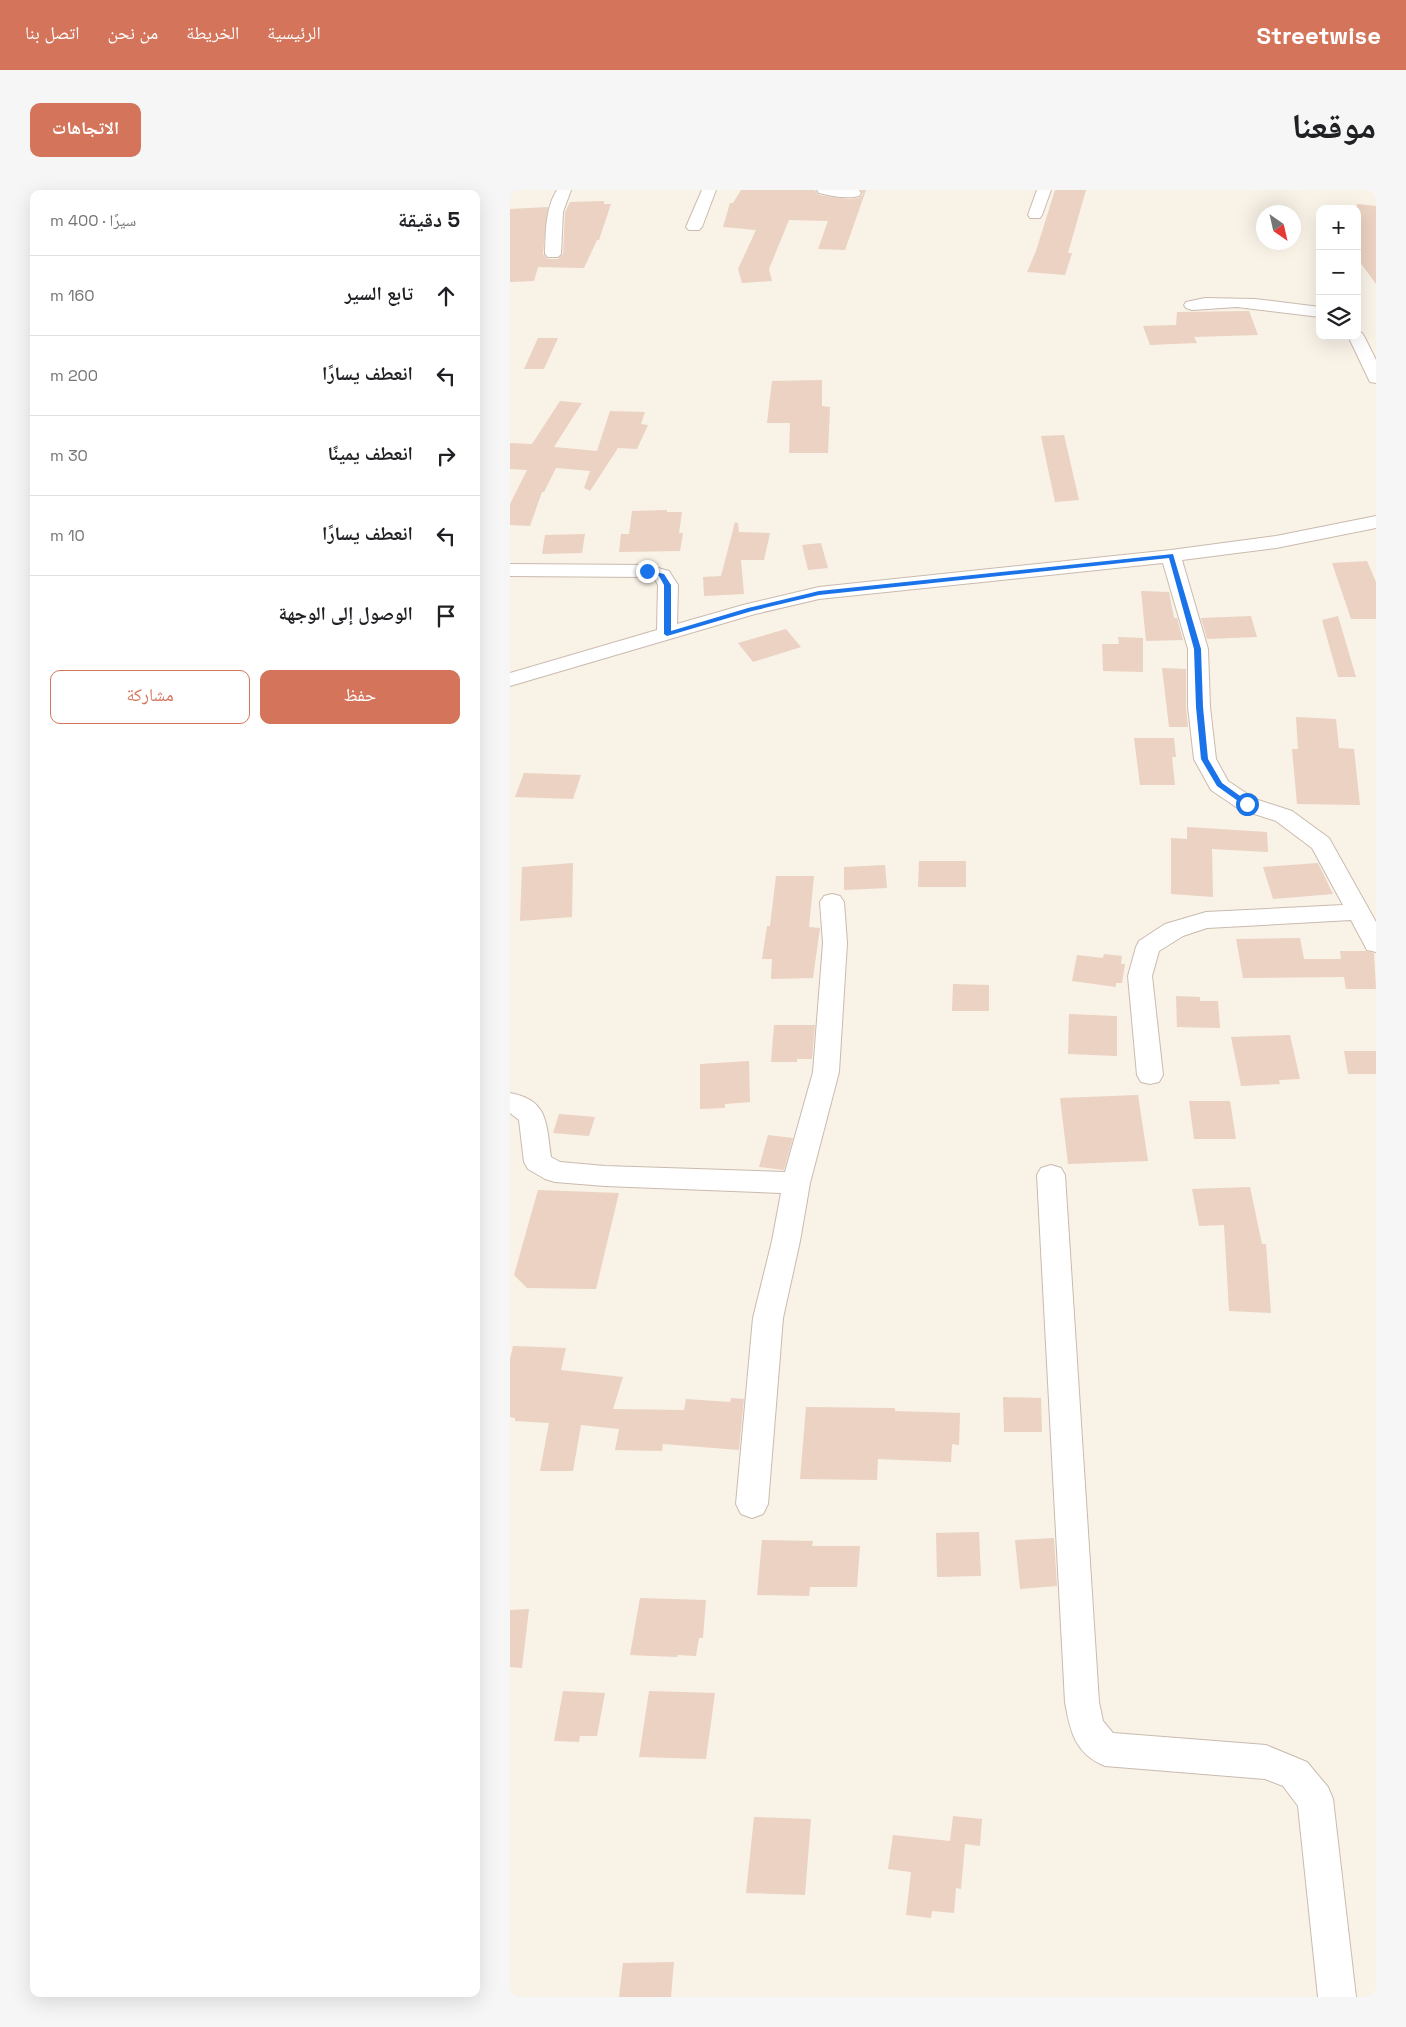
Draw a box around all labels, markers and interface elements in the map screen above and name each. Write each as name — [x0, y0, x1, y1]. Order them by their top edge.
text: Streetwise — [1257, 20, 1381, 51]
text: اتصل بنا — [25, 21, 80, 44]
text: من نحن — [108, 21, 158, 44]
text: الخريطة — [186, 21, 239, 44]
text: الرئيسية — [267, 21, 321, 44]
button: الاتجاهات — [30, 103, 141, 157]
text: موقعنا — [1291, 104, 1376, 148]
north arrow — [1256, 205, 1301, 250]
map controls — [1316, 205, 1361, 340]
button: + — [1316, 205, 1361, 250]
text: 5 دقيقة — [398, 206, 460, 233]
text: سيرًا · 400 m — [50, 210, 136, 231]
button: − — [1316, 250, 1361, 295]
text: تابع السير — [345, 281, 413, 306]
icon: ahead — [432, 282, 460, 310]
text: 160 m — [50, 285, 95, 306]
button: layers — [1316, 295, 1361, 340]
text: انعطف يسارًا — [322, 361, 413, 386]
icon: left — [432, 362, 460, 390]
text: 200 m — [50, 365, 98, 386]
text: انعطف يمينًا — [328, 441, 413, 466]
icon: right — [432, 442, 460, 470]
text: 30 m — [50, 445, 88, 466]
text: انعطف يسارًا — [322, 521, 413, 546]
icon: left — [432, 522, 460, 550]
text: 10 m — [50, 525, 85, 546]
route end — [636, 560, 659, 583]
text: الوصول إلى الوجهة — [278, 601, 413, 626]
icon: arrive — [432, 602, 460, 630]
button: مشاركة — [50, 670, 250, 724]
button: حفظ — [260, 670, 460, 724]
route start — [1236, 793, 1259, 816]

